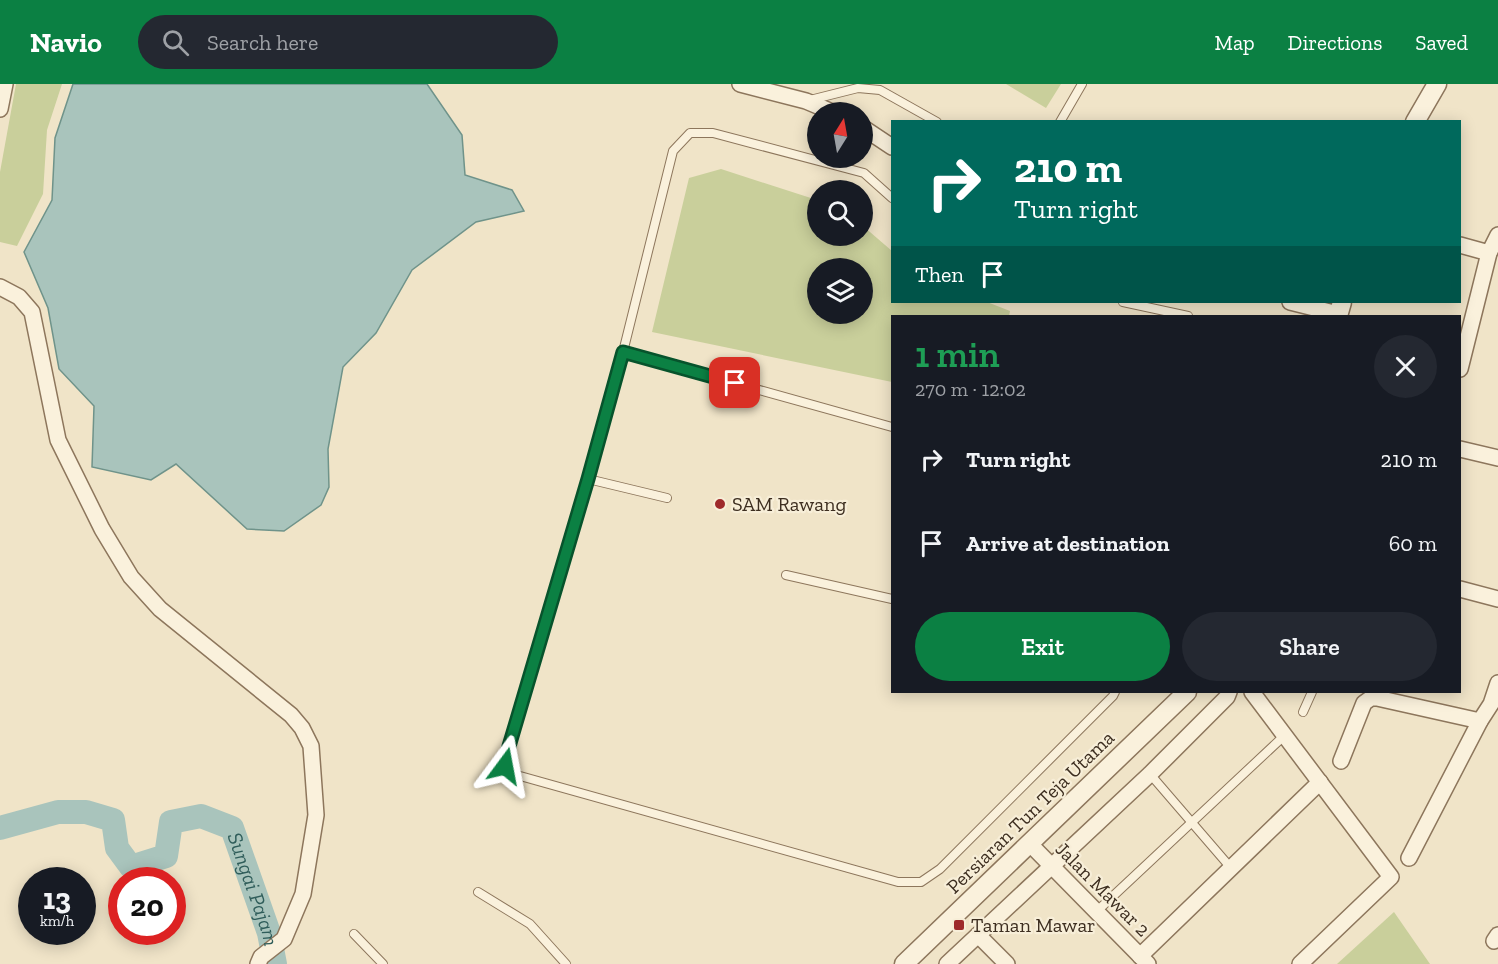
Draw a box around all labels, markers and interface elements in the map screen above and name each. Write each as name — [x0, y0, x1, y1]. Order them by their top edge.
search box — [138, 15, 558, 69]
text: Navio — [30, 26, 102, 59]
icon: search — [159, 26, 192, 59]
text: Search here — [207, 29, 318, 56]
text: Map — [1215, 30, 1255, 55]
text: Directions — [1288, 30, 1382, 55]
text: Saved — [1415, 30, 1468, 55]
north arrow — [807, 102, 873, 168]
map controls — [807, 102, 873, 324]
text: 210 m — [1014, 142, 1122, 193]
icon: right — [915, 144, 993, 222]
button: search — [807, 180, 873, 246]
text: Turn right — [1014, 193, 1138, 225]
button: layers — [807, 258, 873, 324]
icon: arrive — [976, 258, 1009, 291]
text: Then — [915, 261, 964, 288]
text: 1 min — [915, 333, 1000, 376]
button: close — [1374, 335, 1437, 398]
pin — [709, 357, 760, 408]
icon: arrive — [718, 366, 751, 399]
text: 270 m · 12:02 — [915, 377, 1026, 401]
icon: right — [915, 443, 948, 476]
text: Turn right — [966, 446, 1070, 473]
text: 210 m — [1381, 446, 1437, 473]
place label: SAM Rawang — [732, 492, 846, 516]
marker: SAM Rawang — [713, 497, 727, 511]
icon: arrive — [915, 527, 948, 560]
text: Arrive at destination — [966, 530, 1169, 557]
text: 60 m — [1389, 530, 1437, 557]
button: Exit — [915, 612, 1170, 681]
button: Share — [1182, 612, 1437, 681]
street label: Persiaran Tun Teja Utama — [941, 725, 1119, 898]
position arrow — [473, 734, 537, 798]
water label: Sungai Pajam — [223, 829, 284, 948]
street label: Jalan Mawar 2 — [1051, 837, 1155, 941]
speed limit sign: 20 — [108, 867, 186, 945]
text: 13 — [43, 881, 71, 917]
text: km/h — [40, 912, 74, 930]
place label: Taman Mawar — [971, 913, 1096, 937]
marker: Taman Mawar — [952, 918, 966, 932]

